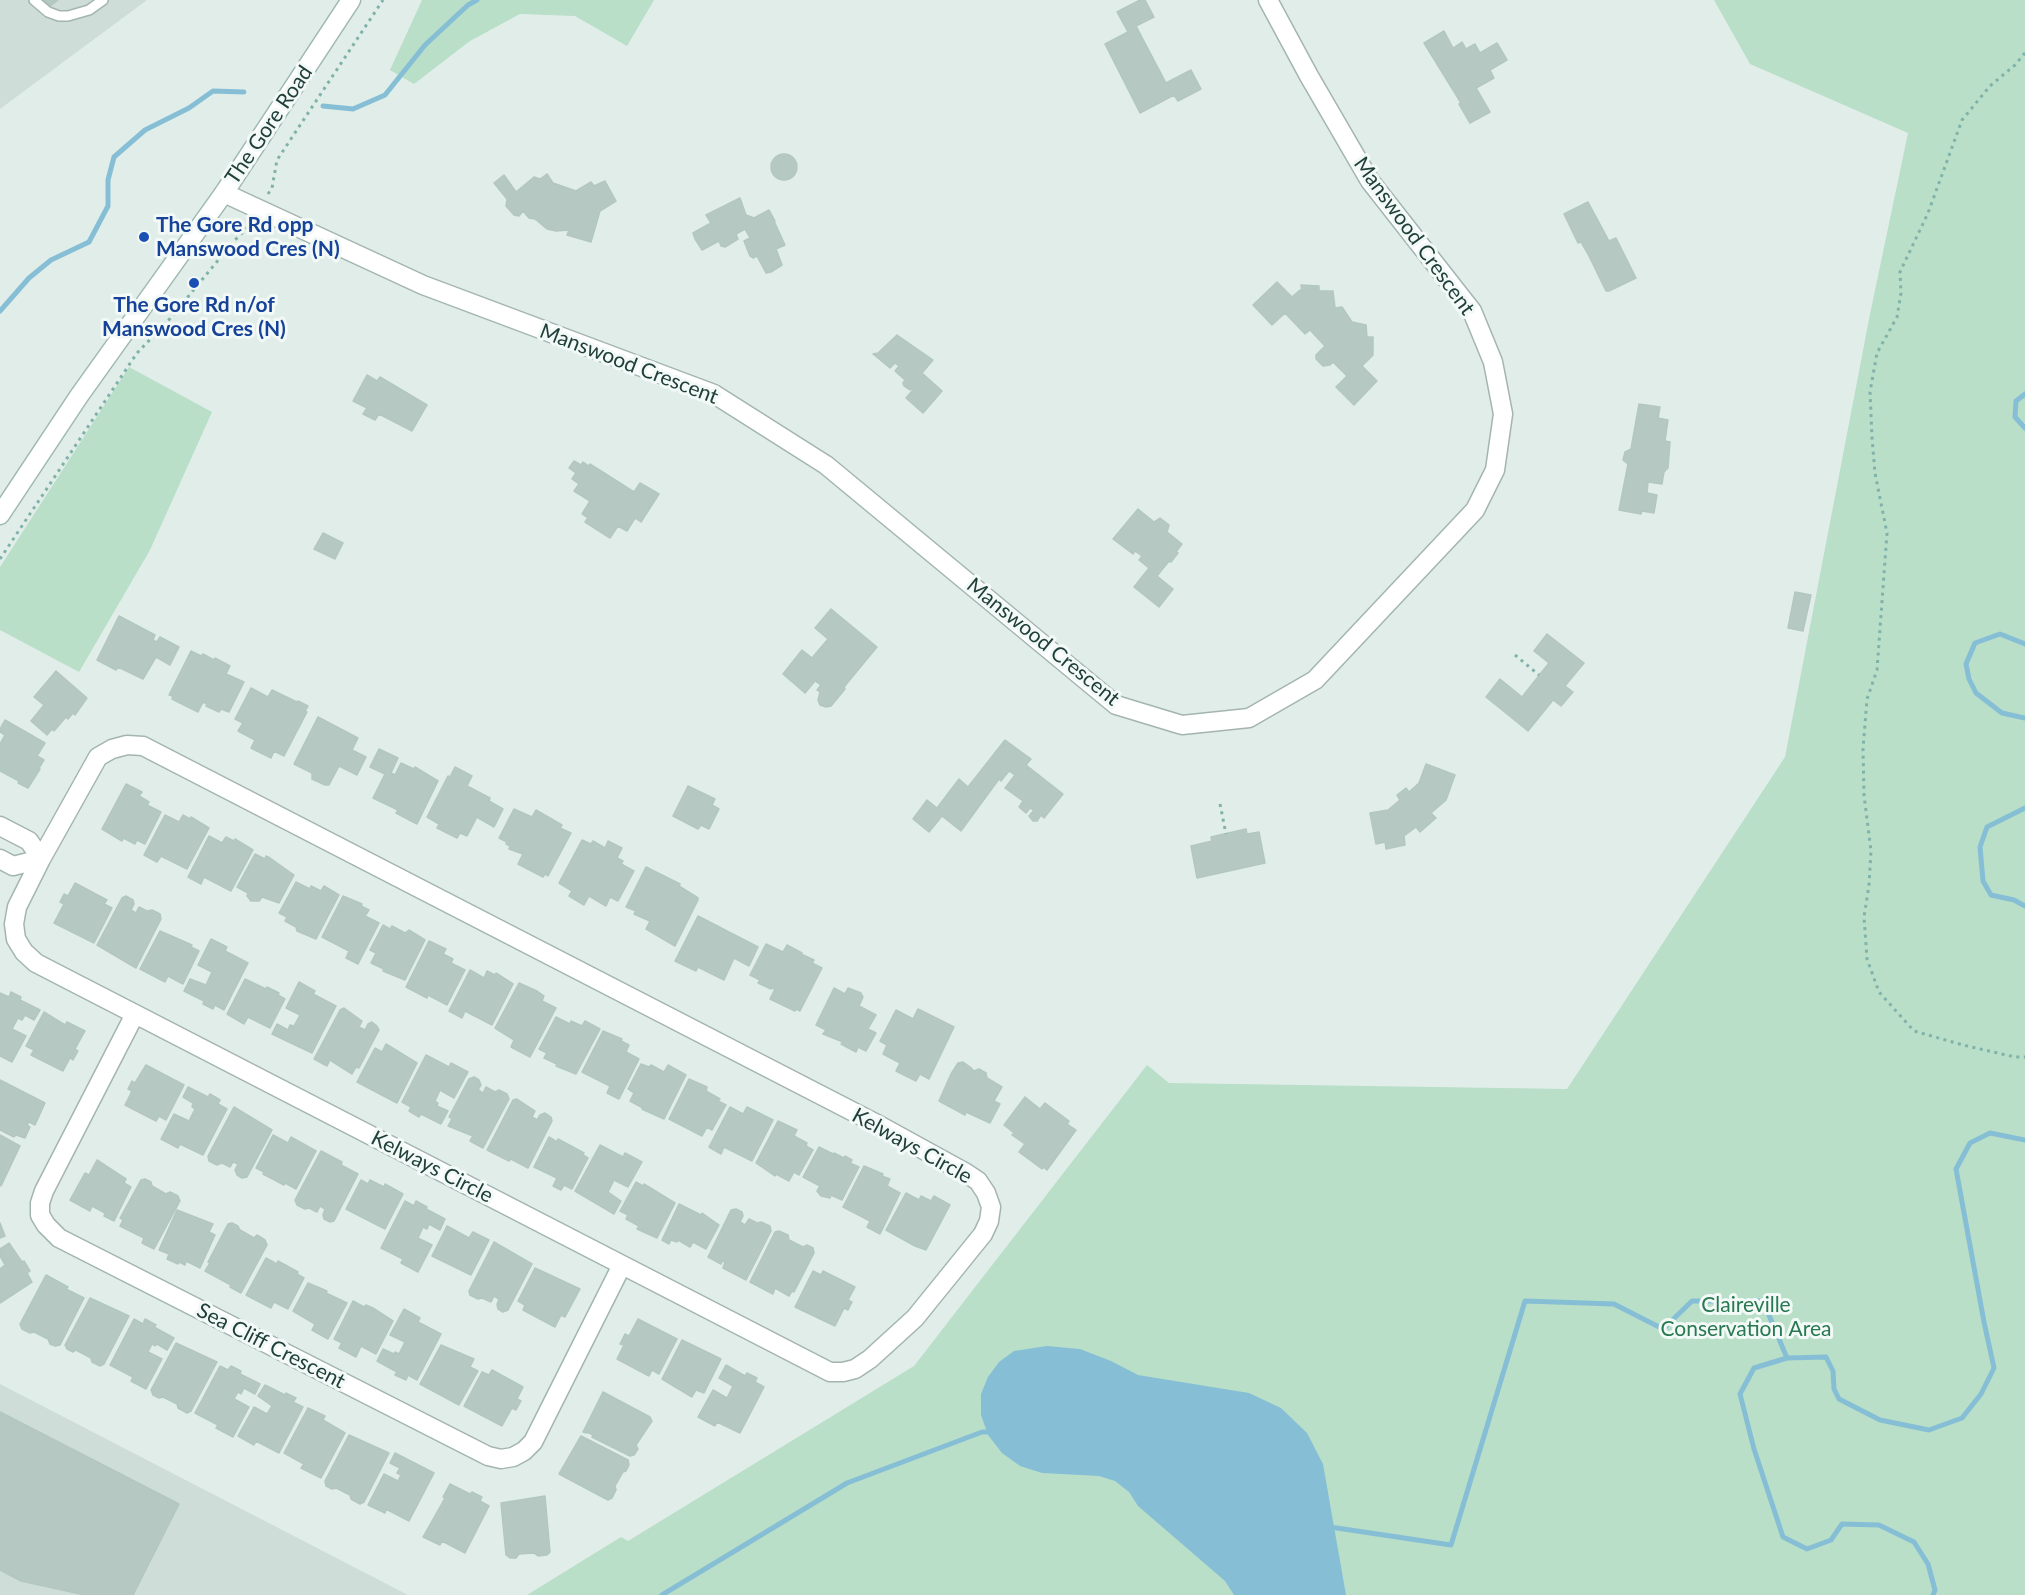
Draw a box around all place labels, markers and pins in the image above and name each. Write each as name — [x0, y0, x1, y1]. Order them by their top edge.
place label: The Gore Rd opp Manswood Cres (N) — [156, 212, 340, 262]
marker: The Gore Rd opp Manswood Cres (N) — [137, 230, 151, 244]
marker: The Gore Rd n/of Manswood Cres (N) — [187, 276, 201, 290]
place label: The Gore Rd n/of Manswood Cres (N) — [102, 292, 286, 342]

